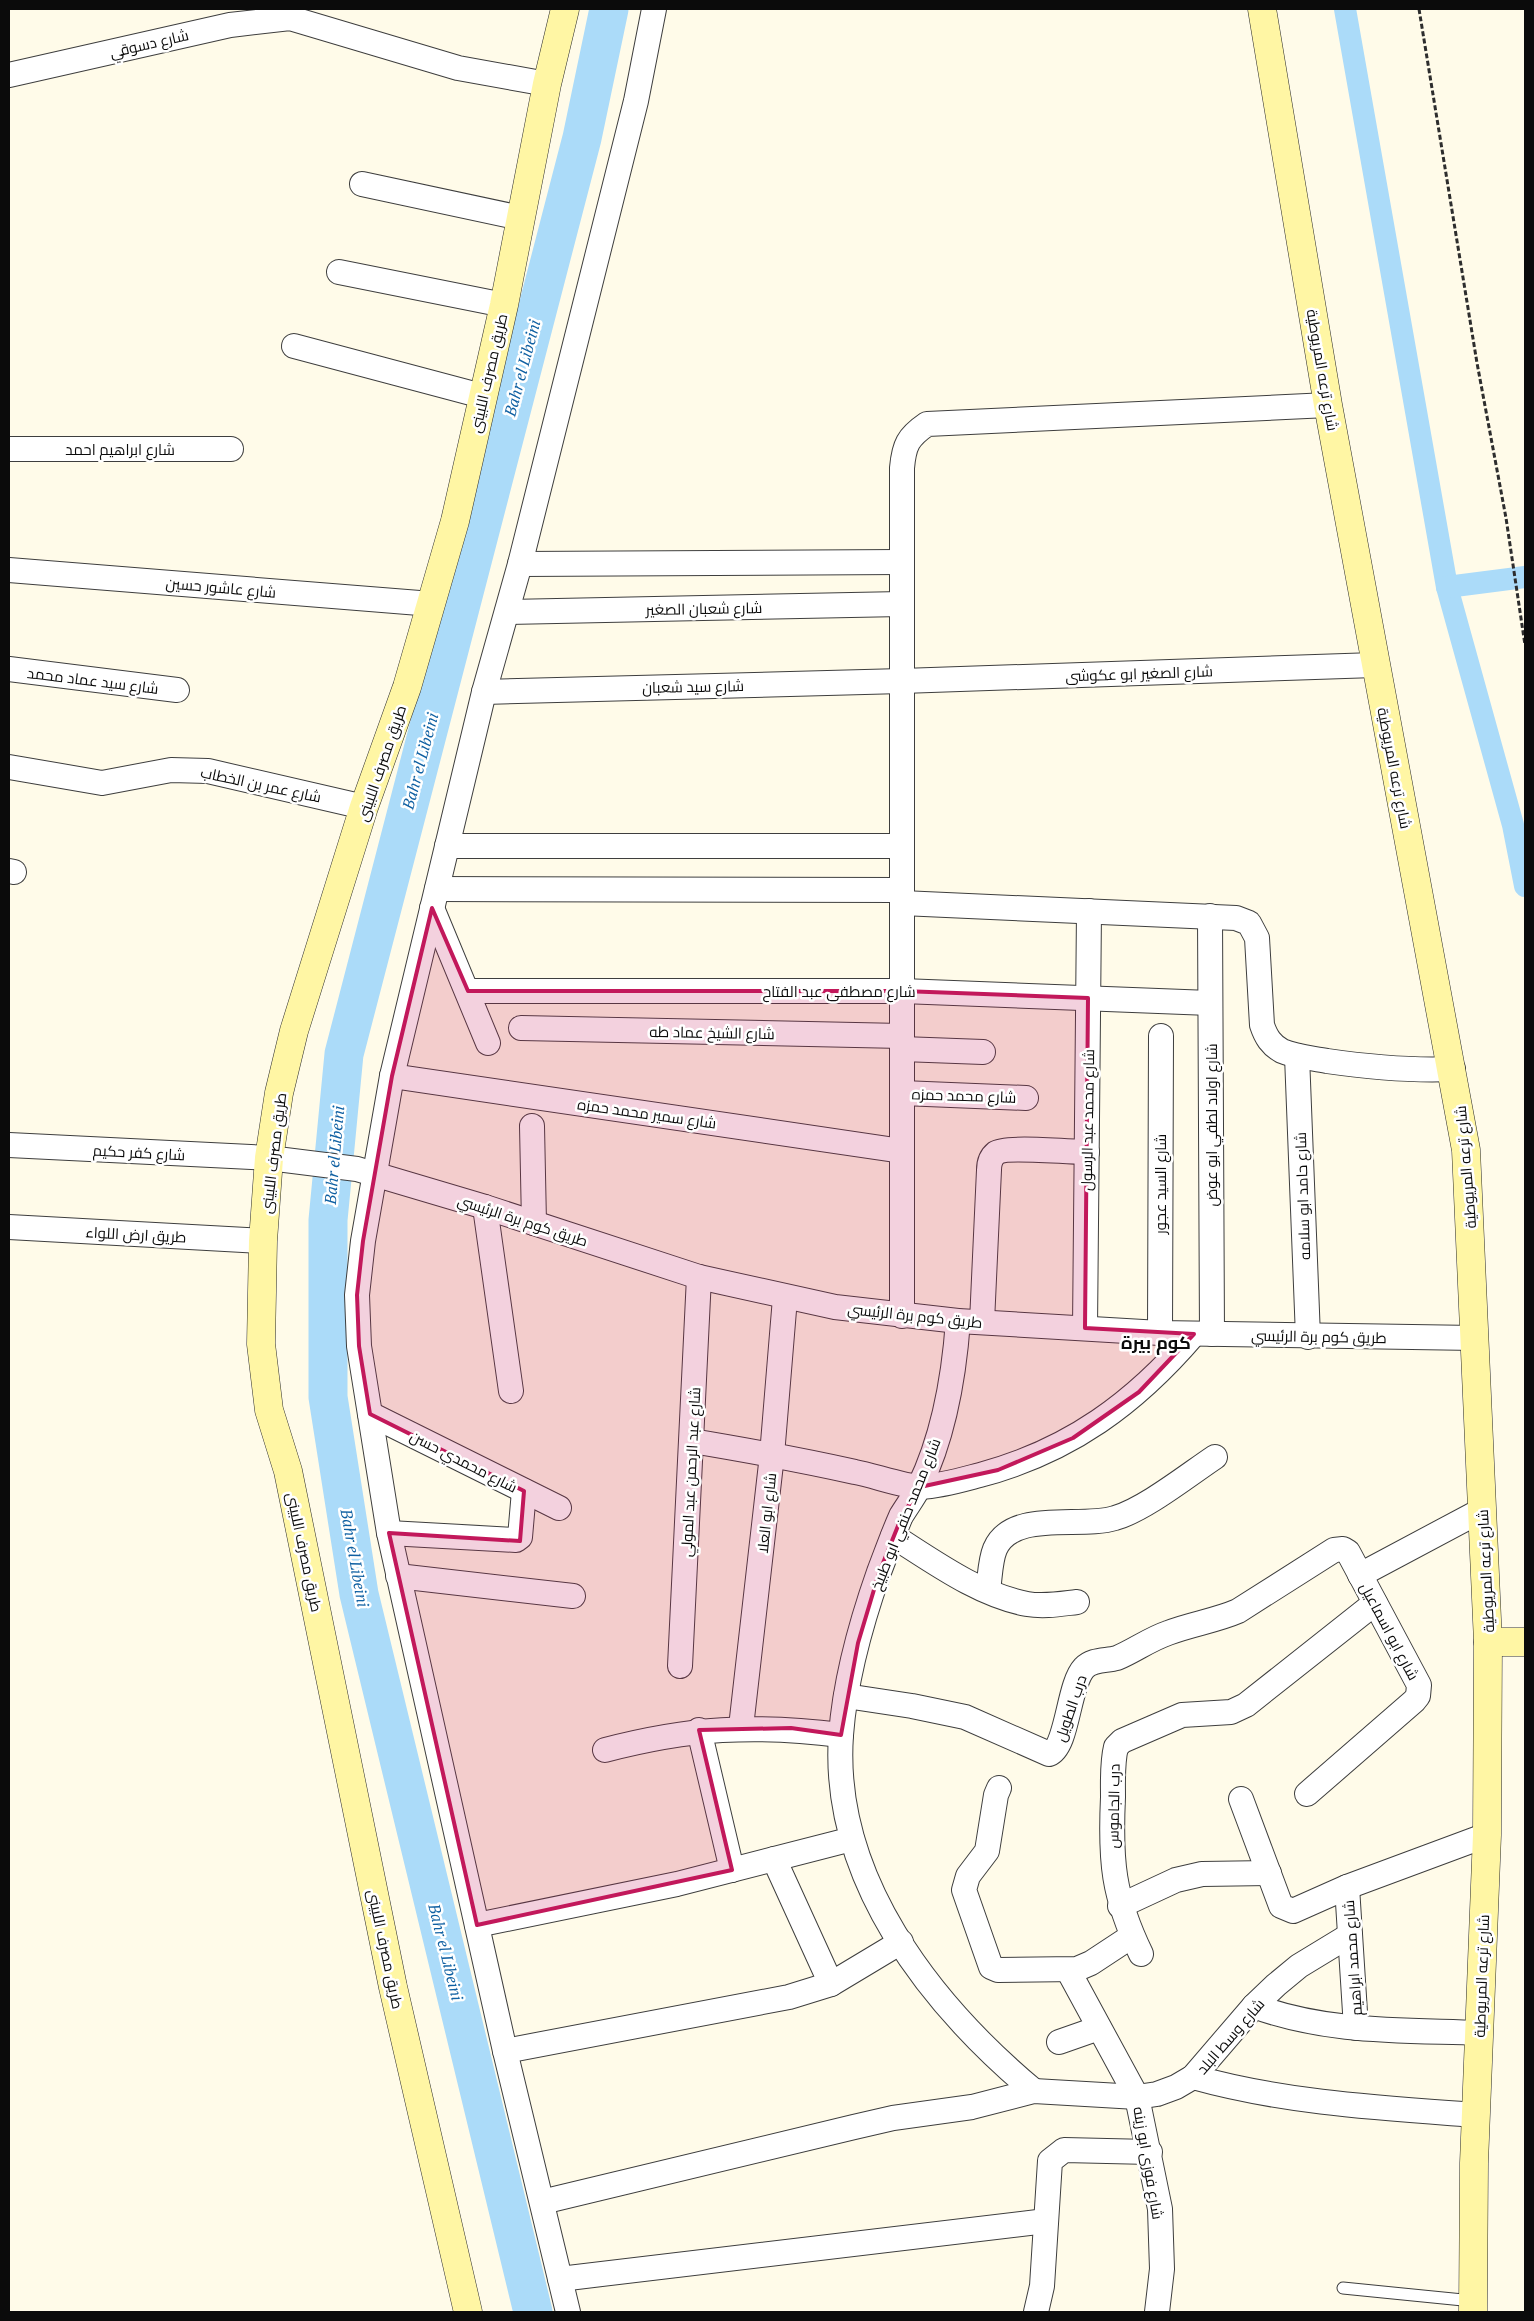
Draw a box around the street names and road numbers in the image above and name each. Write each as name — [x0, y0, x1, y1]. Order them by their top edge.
street label: شارع دسوقي — [108, 24, 191, 65]
street label: شارع ترعه المريوطية — [1300, 308, 1344, 433]
street label: طريق مصرف اللبينى — [465, 311, 512, 435]
street label: شارع ابراهيم احمد — [65, 439, 175, 461]
street label: شارع عاشور حسين — [165, 572, 277, 604]
street label: شارع شعبان الصغير — [645, 597, 762, 621]
street label: شارع الصغير ابو عكوشى — [1065, 660, 1213, 688]
street label: شارع سيد عماد محمد — [26, 662, 160, 700]
street label: شارع سيد شعبان — [642, 675, 744, 699]
street label: طريق مصرف اللبينى — [352, 702, 411, 824]
street label: شارع ترعه المريوطية — [1371, 706, 1417, 831]
street label: شارع عمر بن الخطاب — [198, 761, 323, 808]
street label: شارع مصطفى عبد الفتاح — [762, 981, 916, 1003]
street label: شارع الشيخ عماد طه — [649, 1021, 775, 1045]
street label: شارع اولاد لطفي ابو عوض — [1201, 1043, 1224, 1207]
street label: شارع محمد عبد الرسول — [1076, 1049, 1100, 1191]
street label: شارع محمد حمزه — [911, 1083, 1017, 1109]
street label: طريق مصرف اللبينى — [256, 1091, 291, 1215]
street label: شارع سمير محمد حمزه — [576, 1093, 718, 1135]
street label: شارع ترعه المريوطية — [1450, 1105, 1482, 1229]
street label: شارع حامد ابو سلامه — [1290, 1132, 1316, 1260]
street label: شارع السيد عجور — [1150, 1134, 1172, 1235]
street label: شارع كفر حكيم — [92, 1140, 186, 1166]
street label: طريق كوم برة الرئيسي — [454, 1190, 591, 1253]
street label: طريق ارض اللواء — [85, 1221, 187, 1248]
street label: طريق كوم برة الرئيسي — [846, 1298, 984, 1335]
street label: طريق كوم برة الرئيسي — [1251, 1325, 1387, 1350]
street label: شارع عبد الرحمن عبد المولي — [676, 1387, 707, 1558]
street label: شارع محمدي حسن — [406, 1425, 521, 1499]
street label: شارع محمد حنفي ابو طبيخ — [865, 1435, 947, 1594]
street label: شارع ابو العلا — [752, 1472, 782, 1554]
street label: طريق مصرف اللبينى — [282, 1490, 327, 1614]
street label: شارع ترعه المريوطية — [1472, 1509, 1500, 1633]
street label: شارع ابو اسماعيل — [1354, 1579, 1424, 1684]
street label: درب الطويل — [1049, 1672, 1092, 1744]
street label: درب الجاموس — [1102, 1763, 1125, 1849]
street label: طريق مصرف اللبينى — [363, 1887, 408, 2011]
street label: شارع محمد ابراهيم — [1338, 1899, 1368, 2017]
street label: شارع ترعه المريوطية — [1469, 1914, 1495, 2038]
street label: شارع وسط البلد — [1192, 1994, 1270, 2079]
street label: شارع فوزى ابو زينه — [1127, 2105, 1169, 2221]

